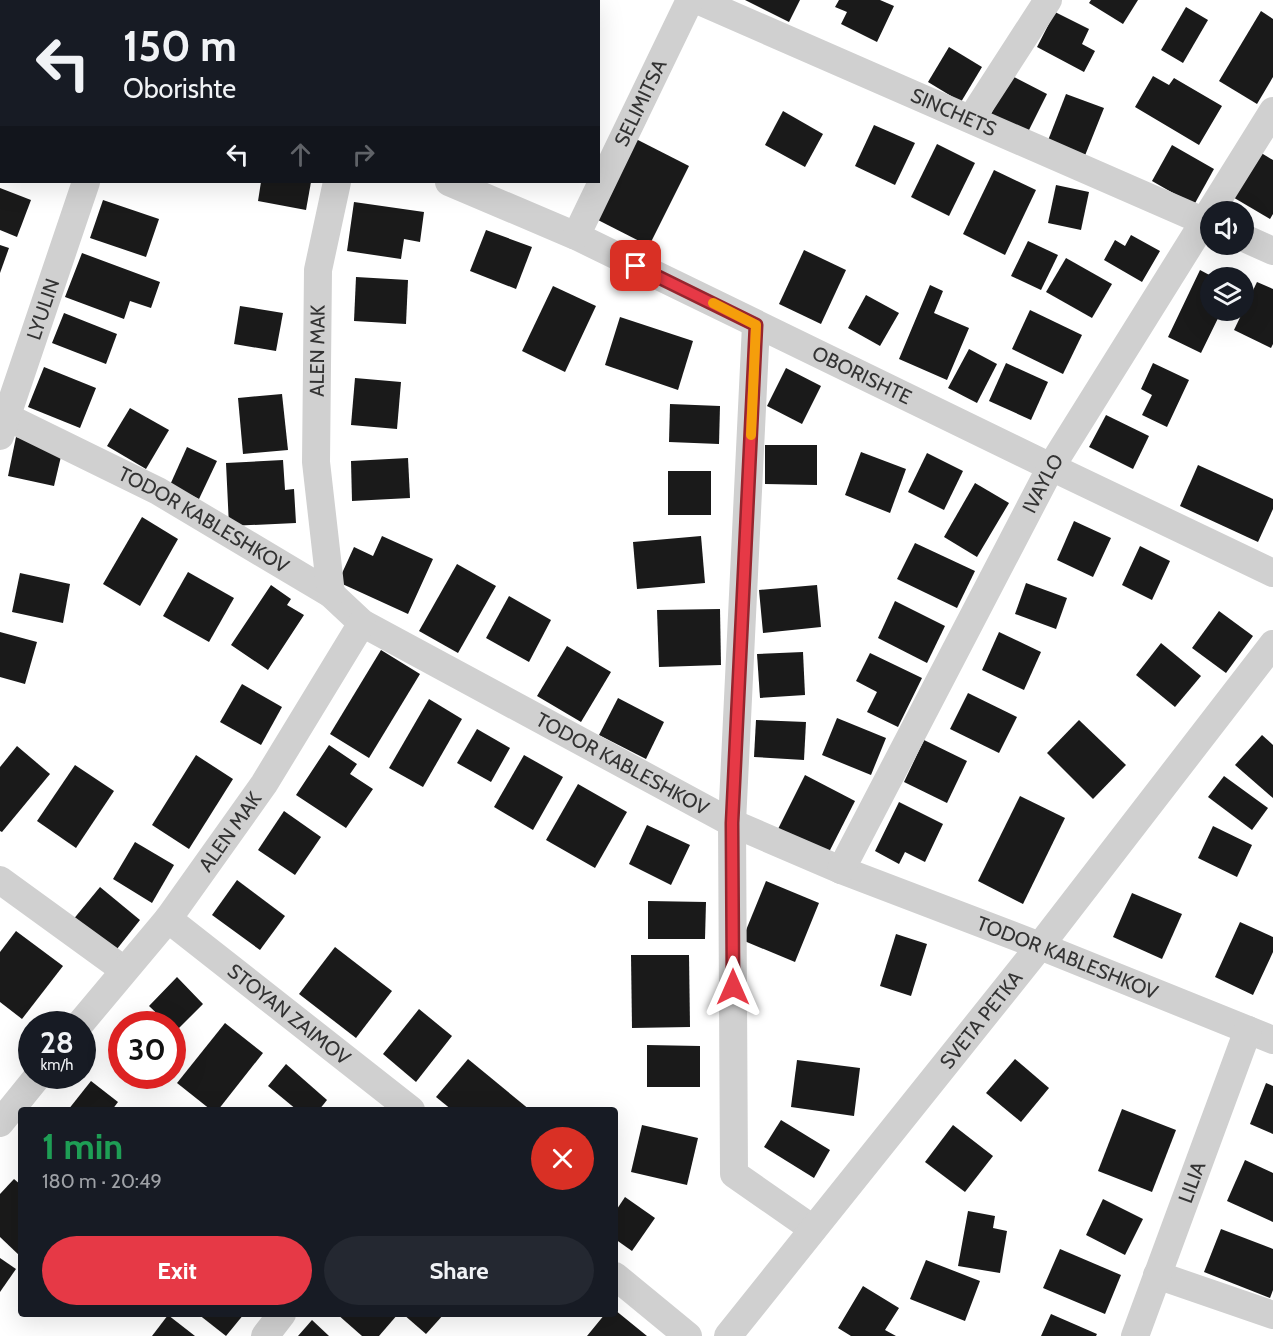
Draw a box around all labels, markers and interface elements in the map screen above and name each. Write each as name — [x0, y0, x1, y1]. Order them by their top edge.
text: 150 m — [123, 20, 237, 72]
icon: left — [24, 24, 102, 102]
street label: SELIMITSA — [609, 55, 672, 150]
text: Oborishte — [123, 72, 236, 105]
street label: SINCHETS — [907, 83, 1000, 141]
icon: left — [221, 138, 254, 171]
icon: ahead — [284, 138, 317, 171]
icon: right — [347, 138, 380, 171]
map controls — [1200, 201, 1254, 321]
button: sound — [1200, 201, 1254, 255]
pin — [610, 240, 661, 291]
icon: arrive — [619, 249, 652, 282]
button: layers — [1200, 267, 1254, 321]
street label: LYULIN — [21, 275, 64, 343]
street label: ALEN MAK — [305, 304, 330, 397]
street label: OBORISHTE — [808, 341, 916, 409]
street label: IVAYLO — [1017, 449, 1068, 517]
street label: TODOR KABLESHKOV — [115, 461, 294, 579]
street label: TODOR KABLESHKOV — [532, 707, 714, 821]
street label: ALEN MAK — [194, 787, 267, 876]
street label: TODOR KABLESHKOV — [973, 911, 1162, 1005]
position arrow — [701, 955, 765, 1019]
street label: STOYAN ZAIMOV — [223, 959, 356, 1070]
street label: SVETA PETKA — [935, 966, 1028, 1073]
speed limit sign: 30 — [108, 1011, 186, 1089]
text: 28 — [40, 1024, 74, 1061]
text: km/h — [41, 1056, 73, 1074]
text: 1 min — [42, 1124, 123, 1168]
button: close — [531, 1127, 594, 1190]
street label: LILIA — [1173, 1157, 1211, 1206]
text: 180 m · 20:49 — [42, 1169, 162, 1193]
button: Exit — [42, 1236, 312, 1305]
button: Share — [324, 1236, 594, 1305]

